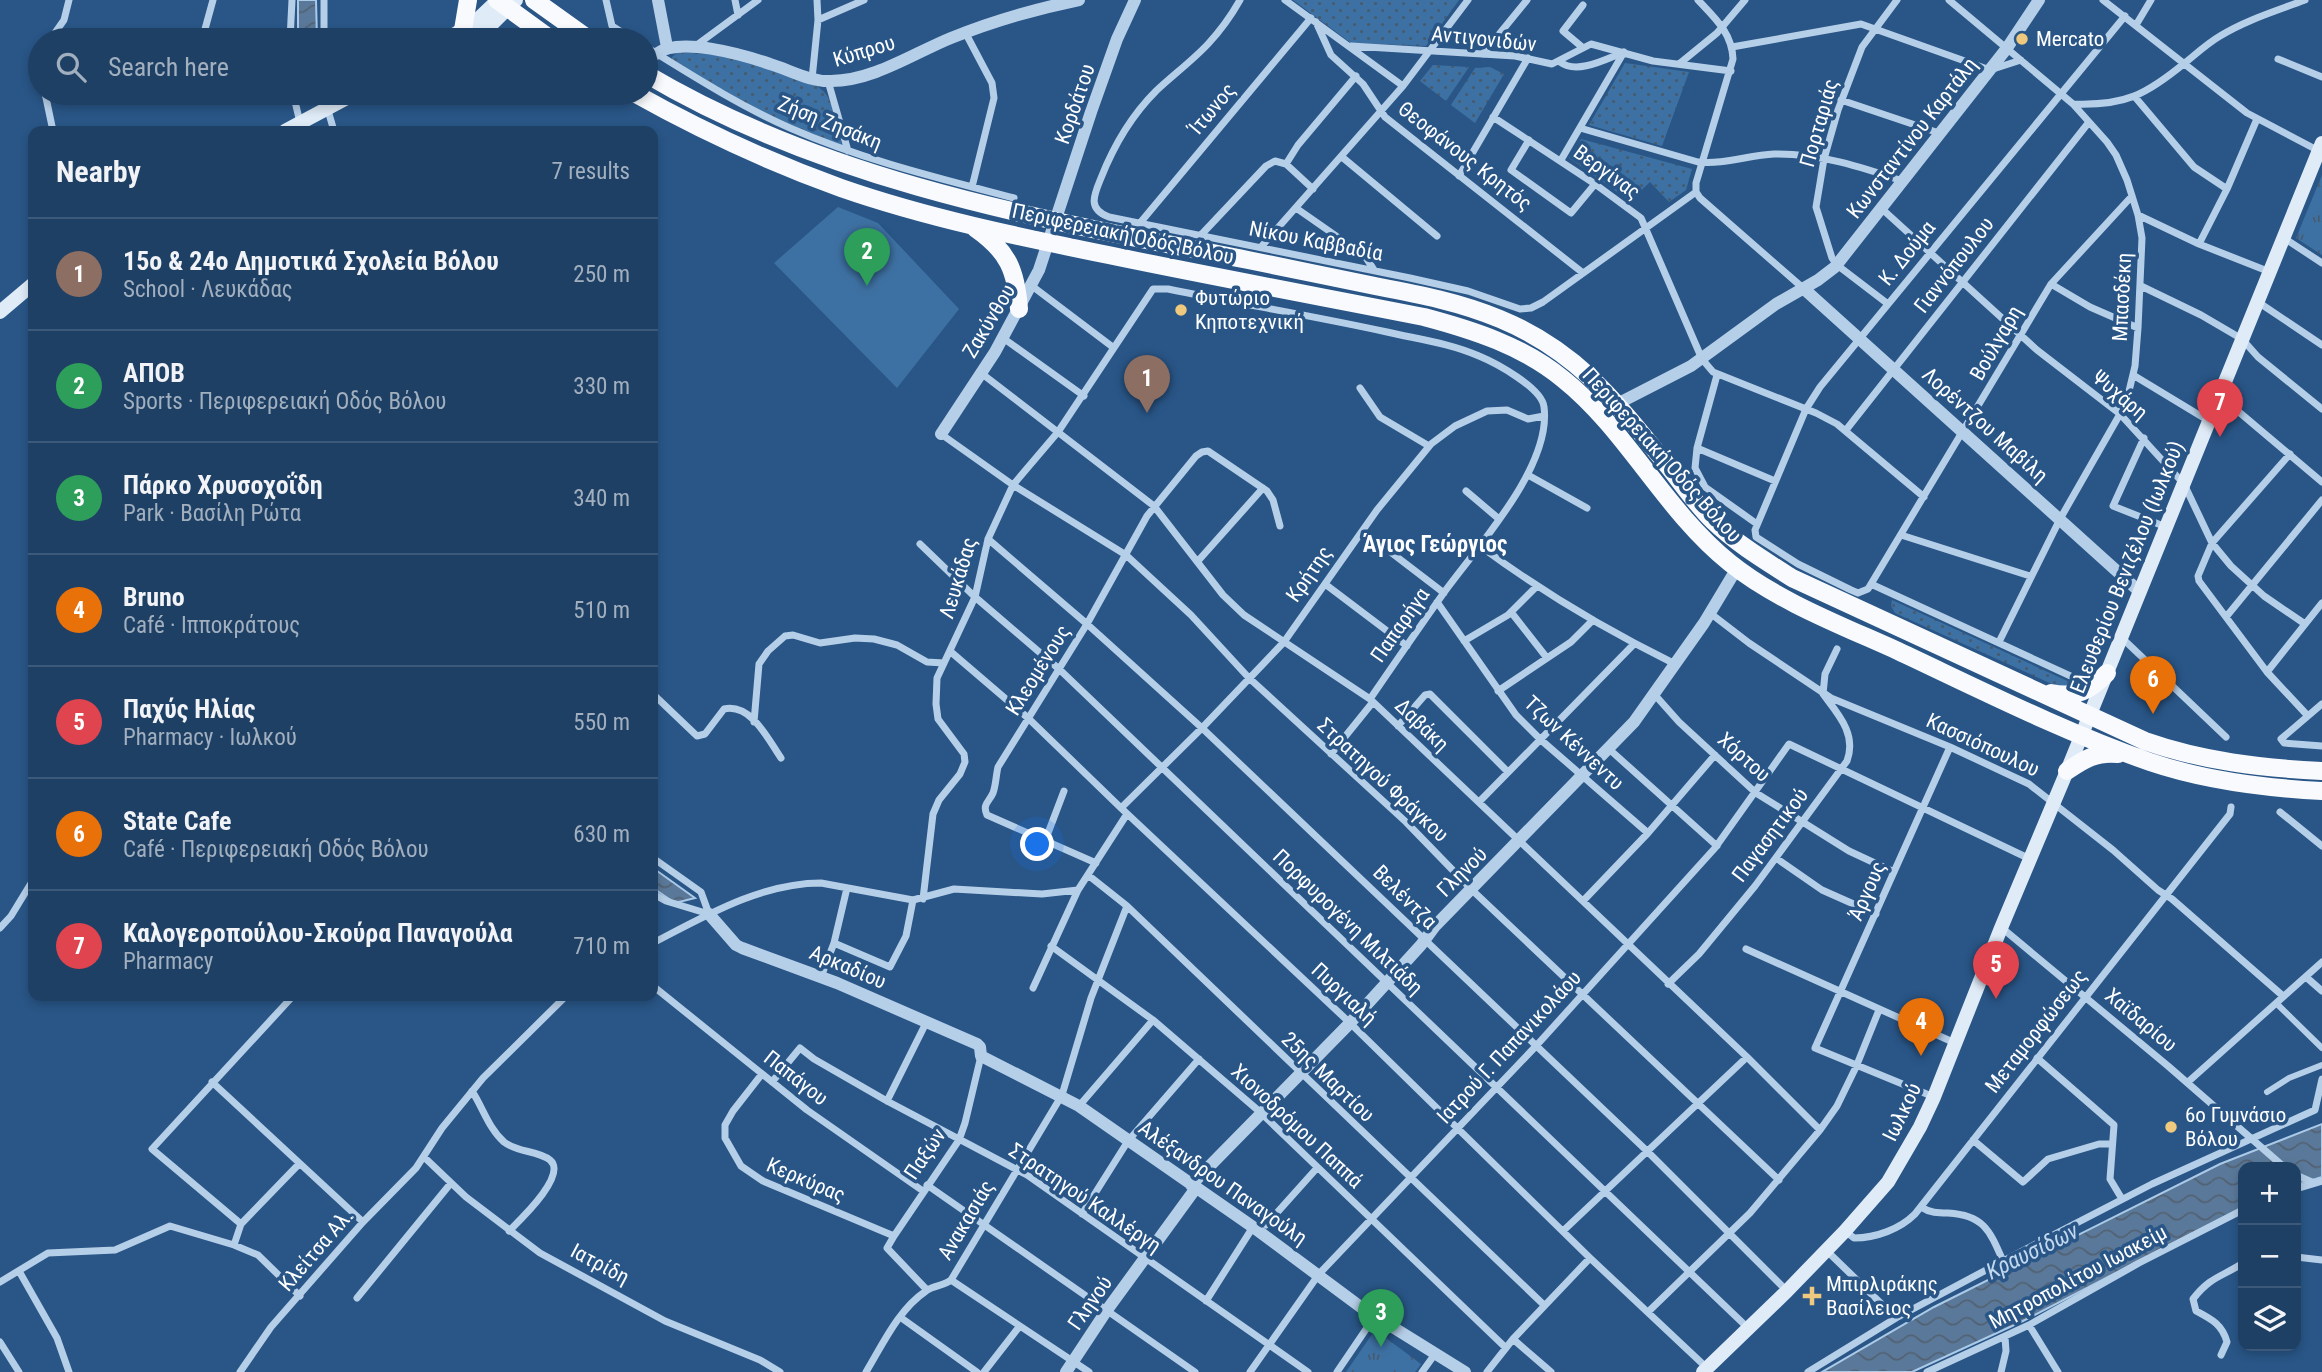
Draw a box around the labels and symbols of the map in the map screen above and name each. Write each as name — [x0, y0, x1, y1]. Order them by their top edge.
street label: Αντιγονιδών — [1430, 22, 1538, 56]
place label: Mercato — [2036, 27, 2104, 51]
street label: Κύπρου — [830, 30, 898, 72]
marker: Mercato — [2014, 31, 2030, 47]
street label: Κωνσταντίνου Καρτάλη — [1842, 53, 1982, 223]
street label: Κορδάτου — [1050, 61, 1100, 147]
street label: Πορταριάς — [1795, 76, 1843, 170]
street label: Ίτωνος — [1183, 78, 1240, 140]
street label: Ζήση Ζησάκη — [774, 91, 886, 155]
street label: Θεοφάνους Κρητός — [1393, 96, 1537, 216]
street label: Βεργίνας — [1569, 140, 1645, 204]
street label: Περιφερειακή Οδός Βόλου — [1010, 199, 1236, 269]
street label: Γιαννόπουλου — [1909, 212, 1999, 318]
street label: Κ. Δούμα — [1874, 215, 1941, 290]
street label: Νίκου Καββαδία — [1247, 216, 1386, 266]
pin: 2 — [844, 228, 890, 286]
street label: Μπασδέκη — [2108, 252, 2136, 342]
street label: Ζακύνθου — [958, 280, 1020, 362]
place label: Φυτώριο Κηποτεχνική — [1195, 286, 1304, 334]
street label: Βούλγαρη — [1965, 301, 2027, 385]
marker: Φυτώριο Κηποτεχνική — [1173, 302, 1189, 318]
pin: 1 — [1124, 355, 1170, 413]
street label: Λορέντζου Μαβίλη — [1917, 362, 2053, 488]
street label: Περιφερειακή Οδός Βόλου — [1577, 363, 1747, 547]
street label: Ψυχάρη — [2088, 365, 2152, 425]
pin: 7 — [2197, 379, 2243, 437]
street label: Ελευθερίου Βενιζέλου (Ιωλκού) — [2065, 437, 2189, 697]
district label: Άγιος Γεώργιος — [1363, 531, 1507, 558]
street label: Λευκάδας — [934, 535, 982, 621]
street label: Κρήτης — [1281, 542, 1337, 606]
street label: Παπαρήγα — [1366, 583, 1435, 667]
street label: Κλεομένους — [1001, 620, 1075, 720]
pin: 6 — [2130, 656, 2176, 714]
street label: Τζων Κέννεντυ — [1519, 691, 1629, 795]
street label: Δαβάκη — [1390, 694, 1454, 756]
street label: Κασσιόπουλου — [1923, 708, 2043, 782]
street label: Στρατηγού Φράγκου — [1313, 713, 1453, 847]
street label: Χόρτου — [1713, 727, 1775, 787]
street label: Παγασητικού — [1727, 783, 1813, 887]
your location — [1020, 827, 1054, 861]
street label: Γληνού — [1432, 842, 1492, 902]
street label: Πορφυρογένη Μιλτιάδη — [1268, 844, 1428, 1000]
street label: Άργους — [1843, 858, 1891, 924]
street label: Βελέντζα — [1368, 860, 1442, 934]
street label: Αρκαδίου — [806, 940, 890, 994]
pin: 5 — [1973, 941, 2019, 999]
street label: Πυργιαλή — [1306, 958, 1382, 1030]
street label: Μεταμορφώσεως — [1980, 964, 2092, 1098]
street label: Ιατρού Γ. Παπανικολάου — [1432, 966, 1586, 1128]
street label: Χαϊδαρίου — [2100, 983, 2182, 1057]
pin: 4 — [1898, 998, 1944, 1056]
street label: 25ης Μαρτίου — [1277, 1027, 1379, 1127]
street label: Παπάγου — [759, 1046, 833, 1110]
street label: Χιονοδρόμου Παππά — [1226, 1059, 1368, 1193]
street label: Ιωλκού — [1878, 1079, 1926, 1145]
place label: 6ο Γυμνάσιο Βόλου — [2185, 1103, 2286, 1151]
street label: Αλέξανδρου Παναγούλη — [1134, 1116, 1312, 1250]
marker: 6ο Γυμνάσιο Βόλου — [2163, 1119, 2179, 1135]
street label: Παξών — [899, 1124, 951, 1184]
street label: Στρατηγού Καλλέργη — [1004, 1138, 1166, 1258]
street label: Κερκύρας — [763, 1153, 849, 1207]
street label: Ανακασιάς — [933, 1176, 999, 1264]
street label: Κλείτσα Αλ. — [274, 1204, 358, 1296]
water label: Κραυσίδων — [1982, 1217, 2083, 1285]
street label: Μητροπολίτου Ιωακείμ — [1985, 1220, 2171, 1334]
street label: Ιατρίδη — [567, 1239, 633, 1289]
street label: Γληνού — [1063, 1271, 1117, 1335]
place label: Μπιρλιράκης Βασίλειος — [1826, 1272, 1938, 1320]
marker: Μπιρλιράκης Βασίλειος — [1804, 1288, 1820, 1304]
pin: 3 — [1358, 1289, 1404, 1347]

